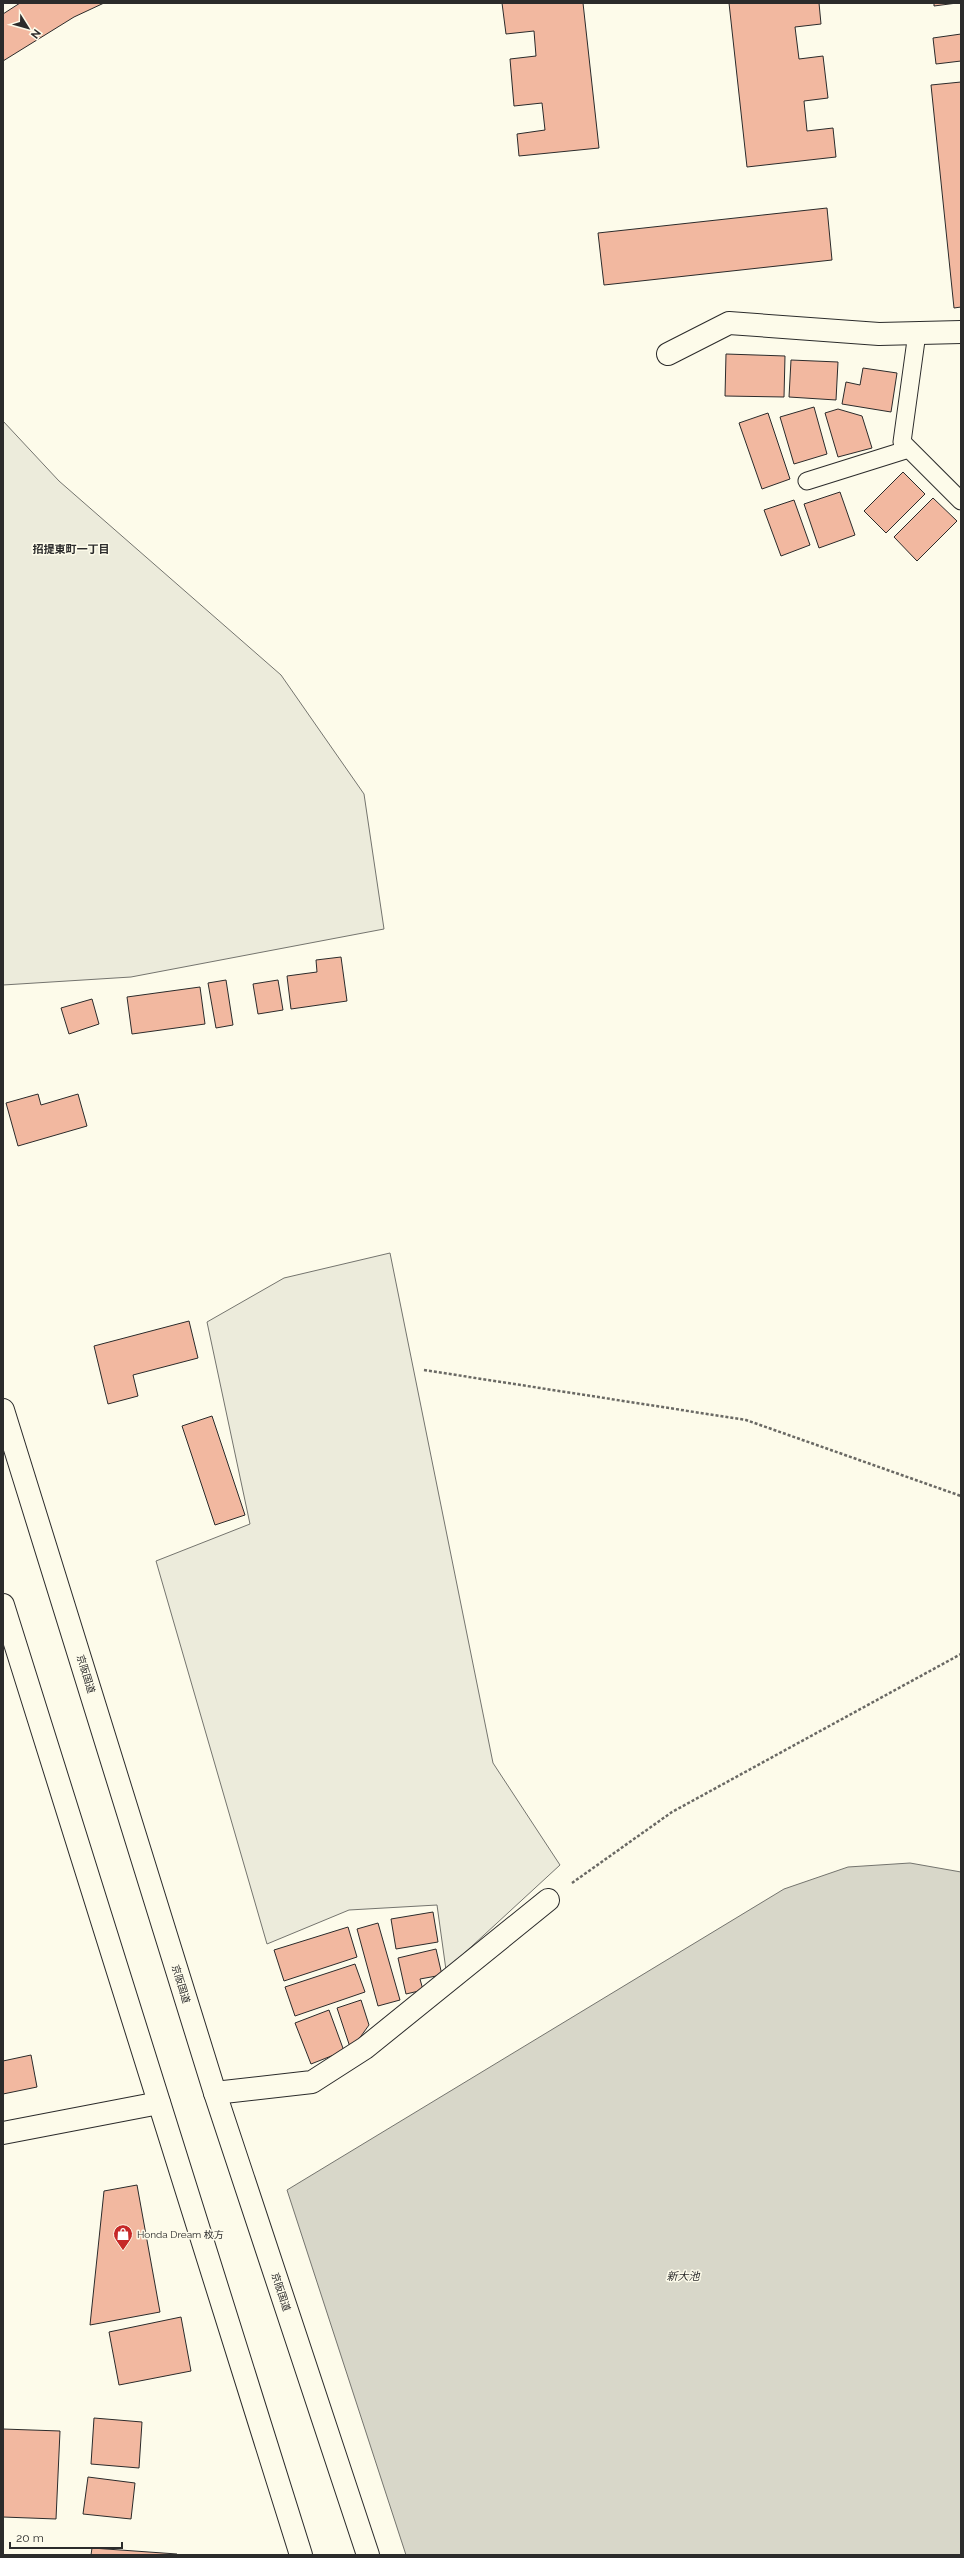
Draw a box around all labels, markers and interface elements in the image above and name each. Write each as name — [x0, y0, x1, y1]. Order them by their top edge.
north arrow — [8, 8, 48, 48]
text: N — [28, 26, 43, 41]
district label: 招提東町一丁目 — [33, 543, 110, 556]
street label: 京阪国道 — [75, 1653, 97, 1695]
street label: 京阪国道 — [170, 1963, 192, 2005]
shop icon: Honda Dream 枚方 — [112, 2223, 134, 2251]
place label: Honda Dream 枚方 — [137, 2229, 224, 2240]
water label: 新大池 — [667, 2270, 700, 2283]
street label: 京阪国道 — [270, 2271, 292, 2313]
scale bar — [10, 2524, 122, 2550]
text: 20 m — [16, 2531, 44, 2545]

